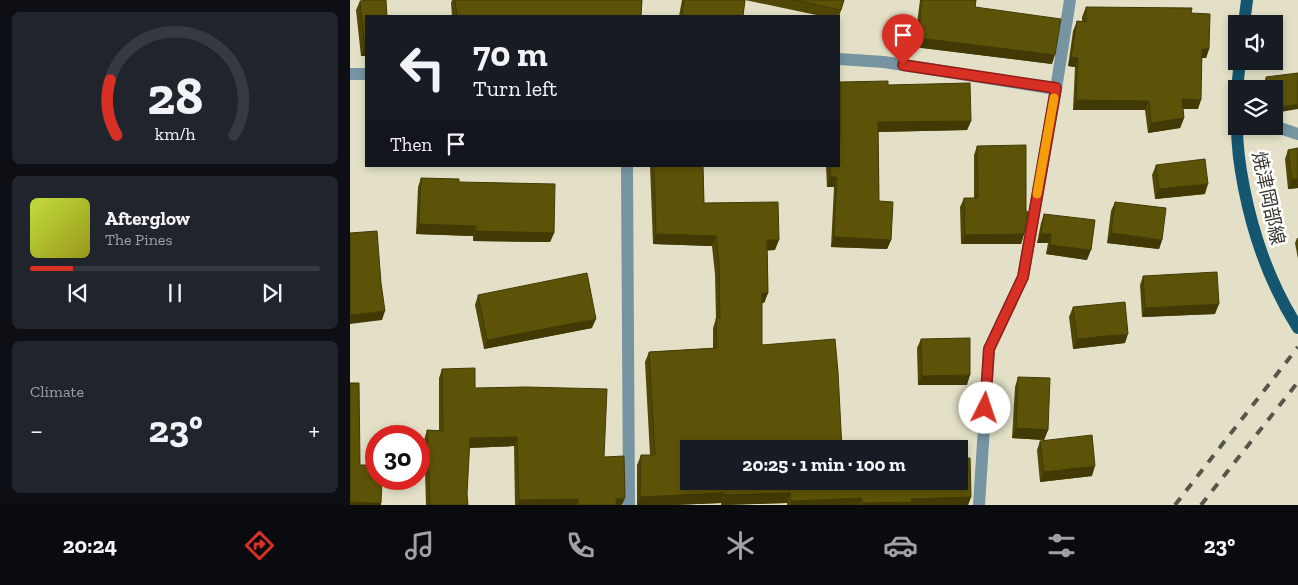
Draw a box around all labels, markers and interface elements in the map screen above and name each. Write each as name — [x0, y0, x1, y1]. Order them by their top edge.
pin — [882, 14, 924, 65]
map controls — [1228, 15, 1283, 135]
button: sound — [1228, 15, 1283, 70]
icon: arrive — [889, 21, 917, 49]
text: 70 m — [473, 33, 548, 75]
icon: left — [390, 35, 455, 100]
text: 28 — [147, 65, 203, 127]
text: Turn left — [473, 75, 557, 102]
button: layers — [1228, 80, 1283, 135]
text: km/h — [155, 123, 195, 145]
icon: arrive — [442, 130, 470, 158]
text: Then — [390, 133, 432, 156]
street label: 焼津岡部線 — [1247, 149, 1290, 247]
text: Afterglow — [105, 207, 190, 230]
text: The Pines — [105, 230, 172, 249]
icon: previous — [64, 279, 92, 307]
icon: pause — [161, 279, 189, 307]
icon: next — [258, 279, 286, 307]
position arrow — [958, 381, 1010, 433]
text: Climate — [30, 382, 84, 401]
text: 23° — [148, 406, 203, 452]
text: − — [30, 414, 43, 447]
text: + — [308, 414, 320, 447]
speed limit sign: 30 — [365, 425, 430, 490]
text: 20:25 · 1 min · 100 m — [742, 453, 906, 476]
icon: directions — [242, 528, 277, 563]
icon: music — [402, 528, 437, 563]
icon: phone — [563, 528, 598, 563]
icon: climate — [723, 528, 758, 563]
icon: car — [883, 528, 918, 563]
icon: filters — [1044, 528, 1079, 563]
text: 20:24 — [63, 532, 117, 559]
text: 23° — [1204, 532, 1235, 559]

